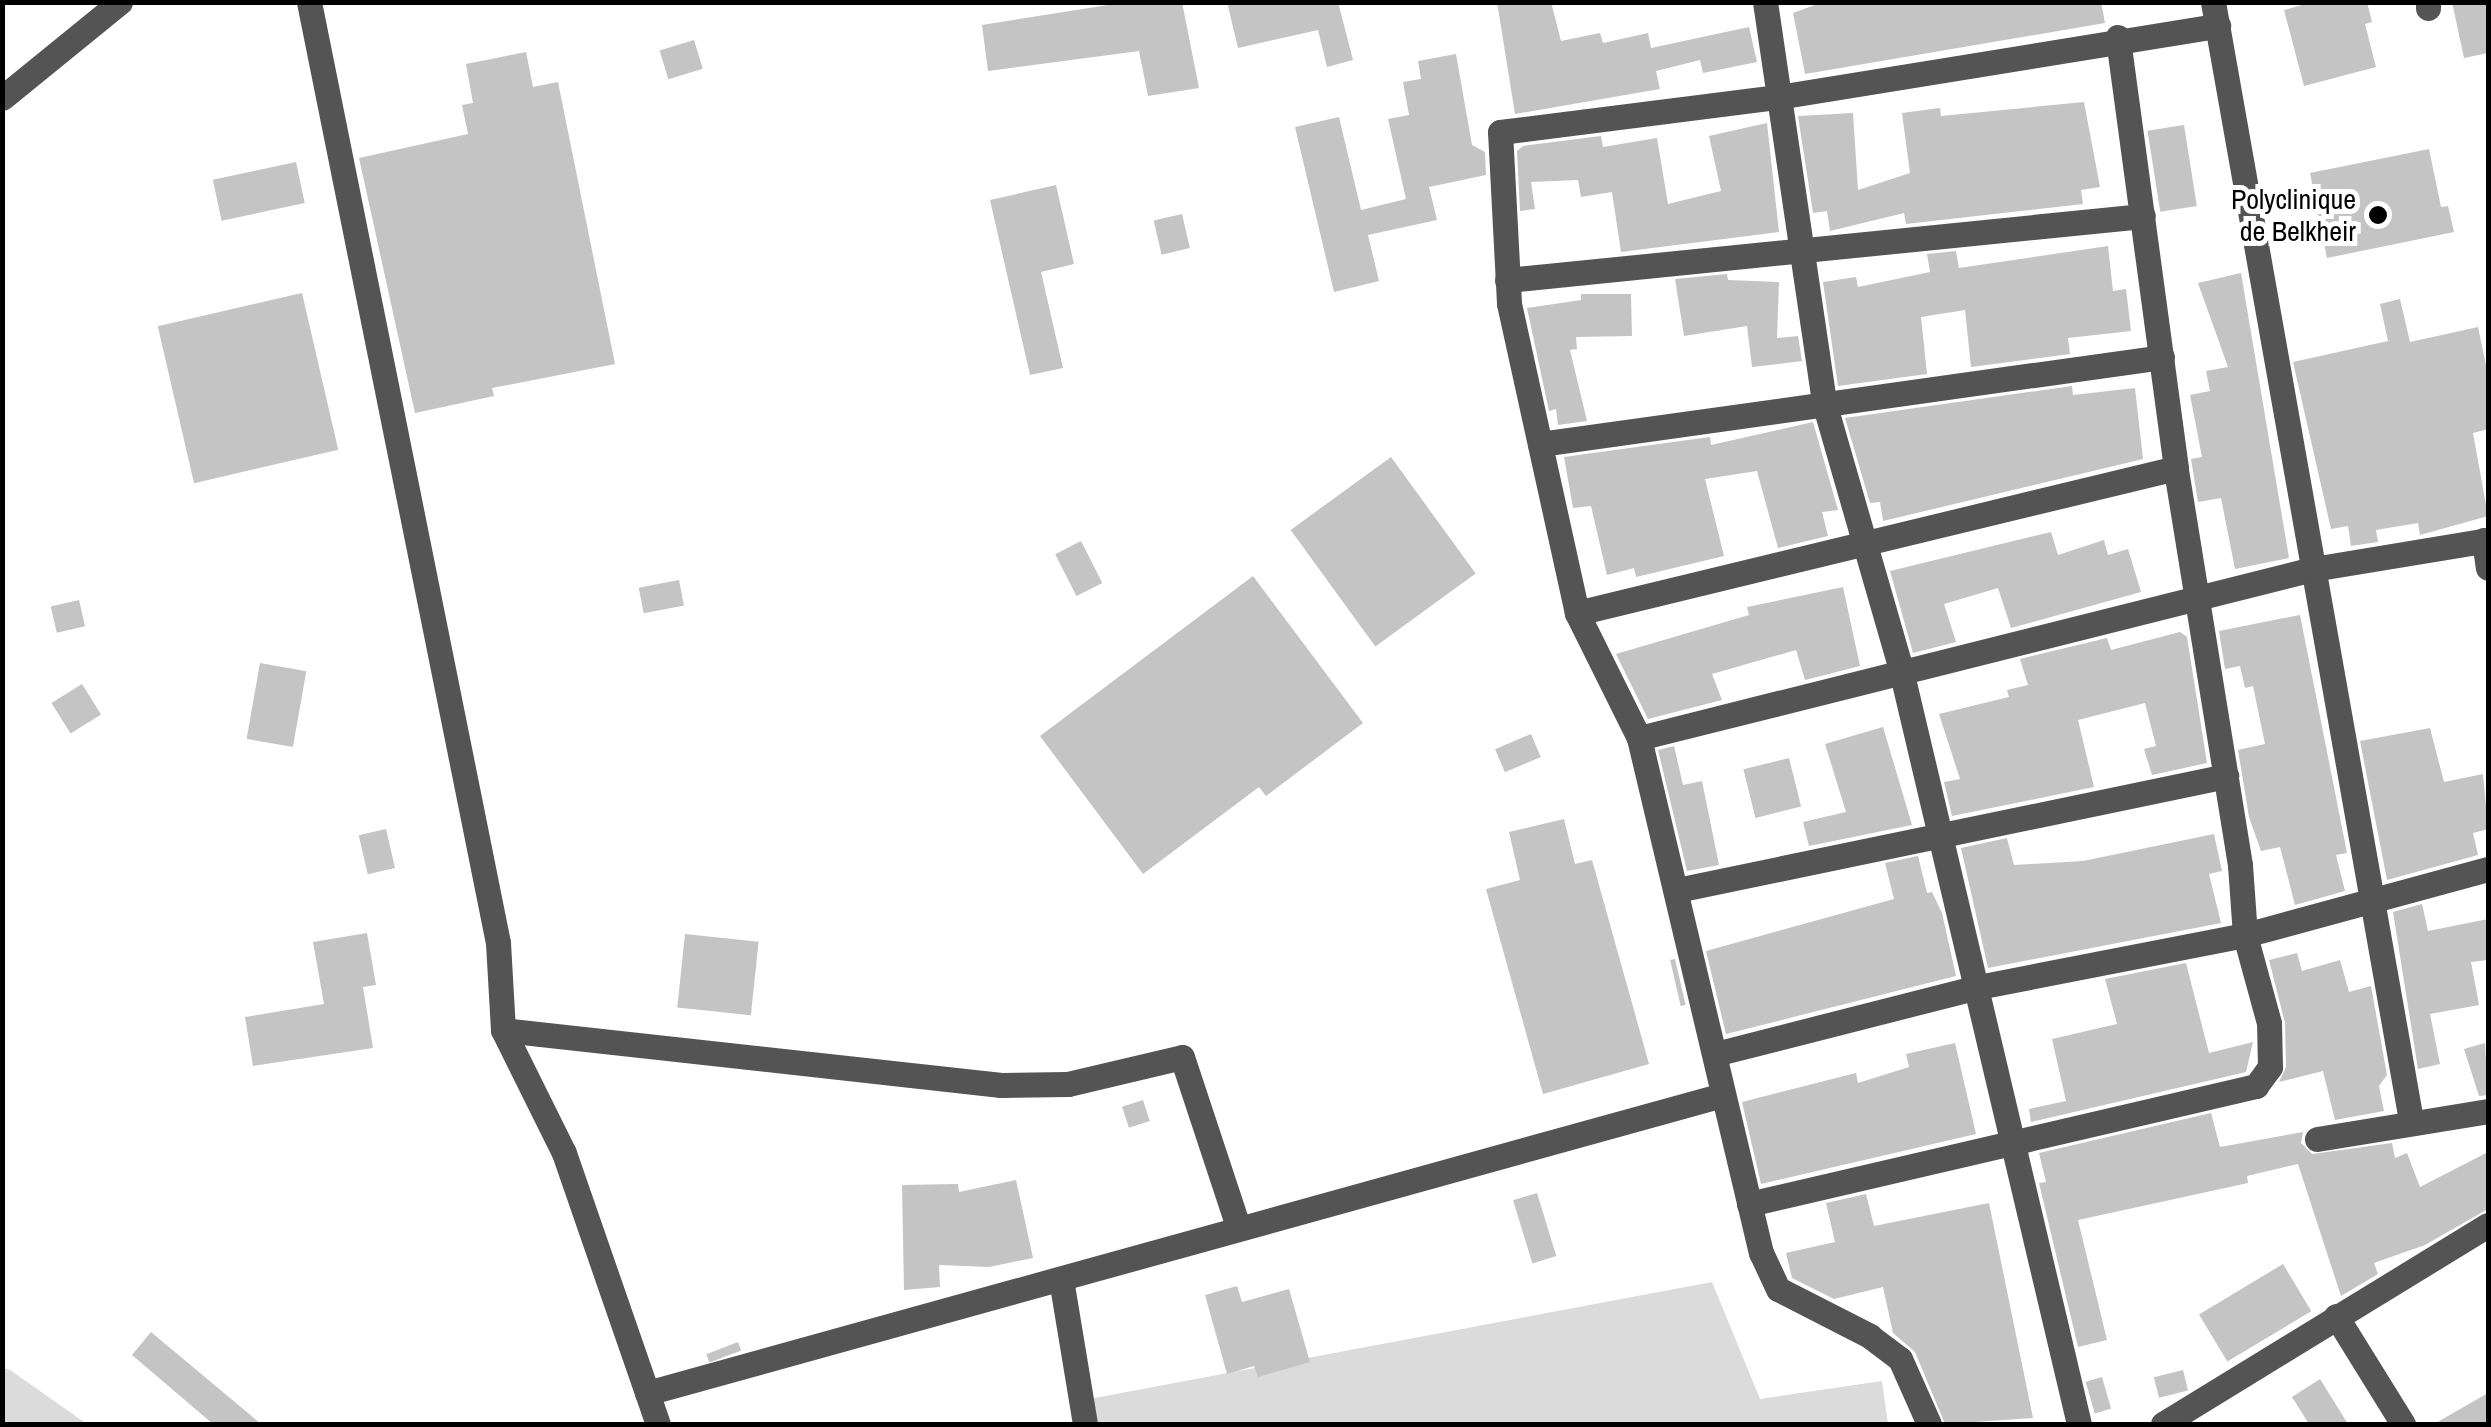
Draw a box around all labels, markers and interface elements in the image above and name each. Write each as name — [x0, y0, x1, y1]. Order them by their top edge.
place label: Polyclinique de Belkheir — [2231, 182, 2356, 248]
marker: Polyclinique de Belkheir — [2365, 202, 2391, 228]

